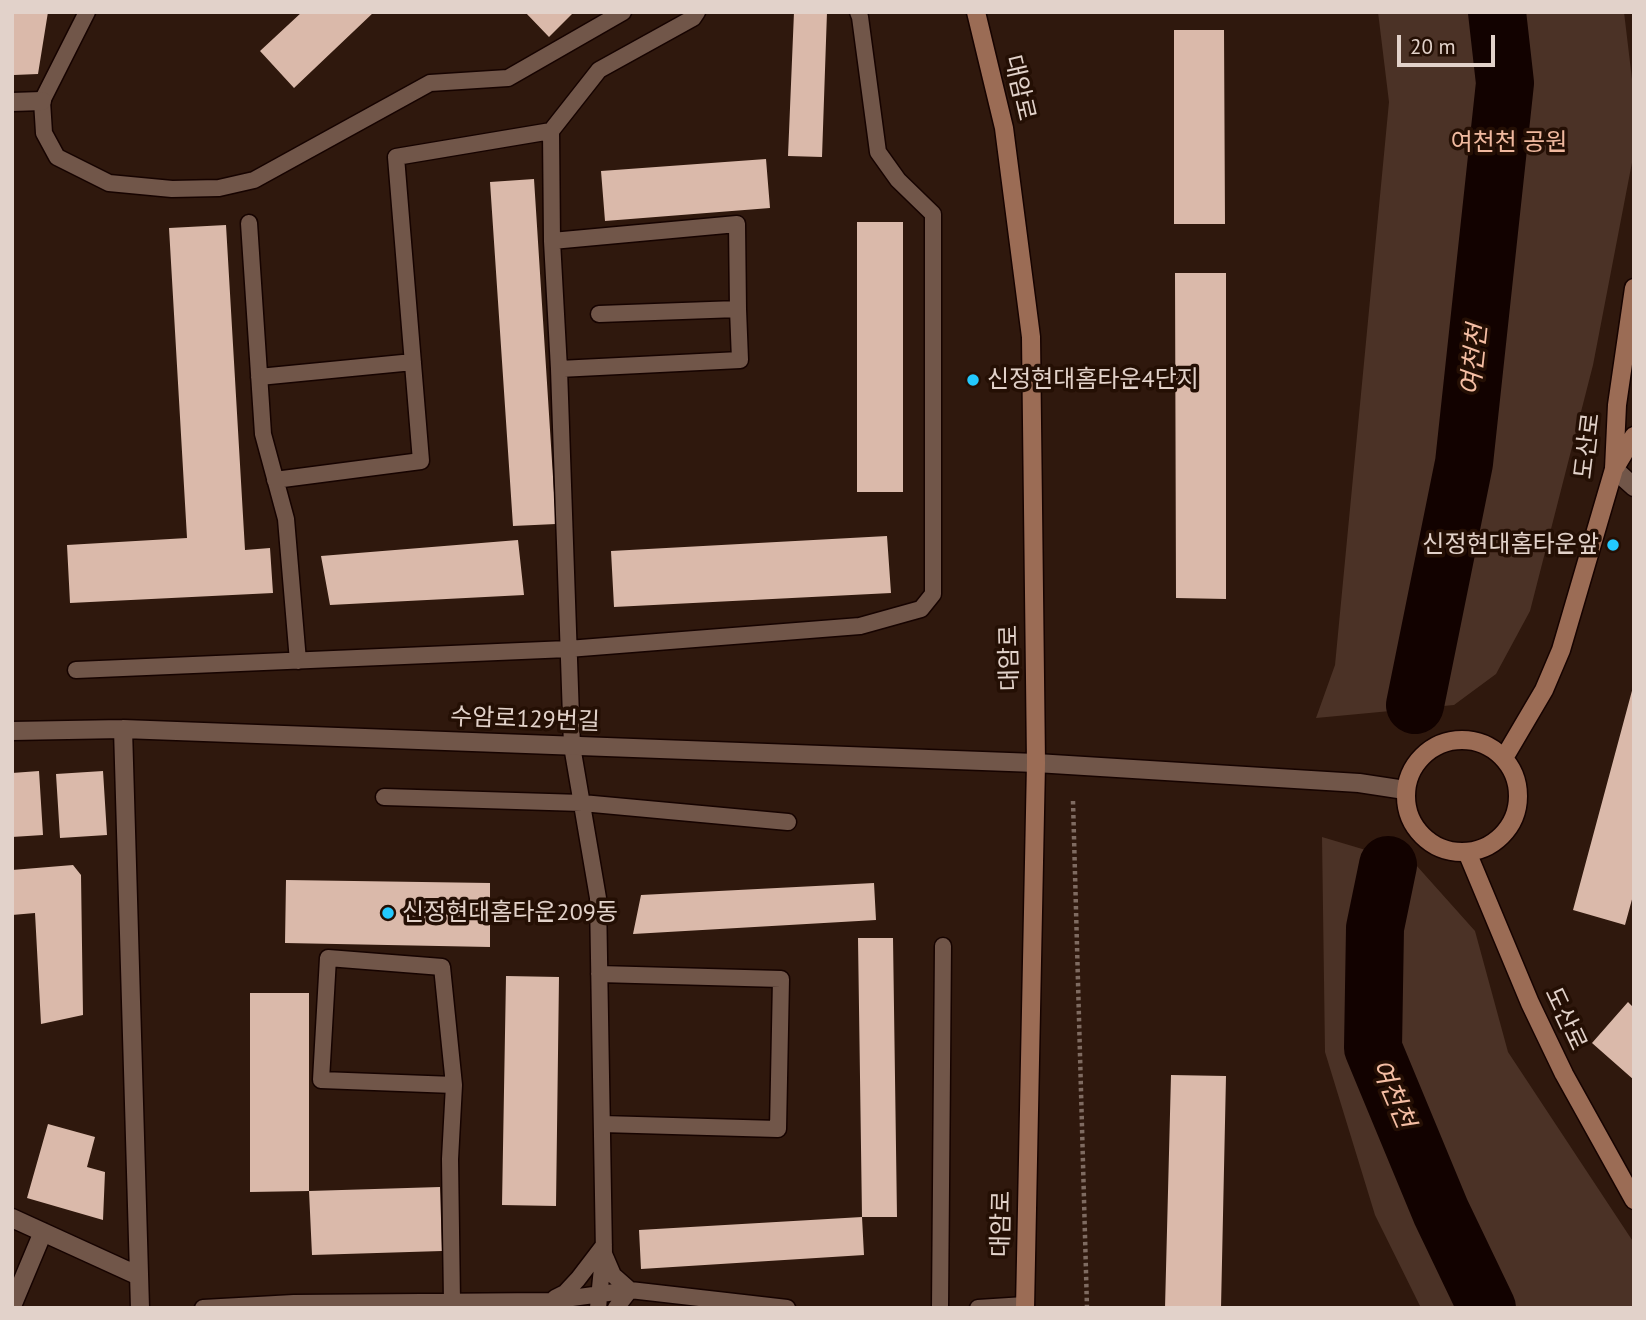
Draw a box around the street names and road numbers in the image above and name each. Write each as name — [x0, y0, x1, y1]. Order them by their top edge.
street label: 대암로 — [998, 52, 1040, 124]
street label: 도산로 — [1570, 411, 1606, 481]
street label: 대암로 — [995, 625, 1025, 691]
street label: 수암로129번길 — [450, 703, 600, 737]
street label: 도산로 — [1538, 983, 1592, 1055]
street label: 대암로 — [987, 1191, 1017, 1257]

